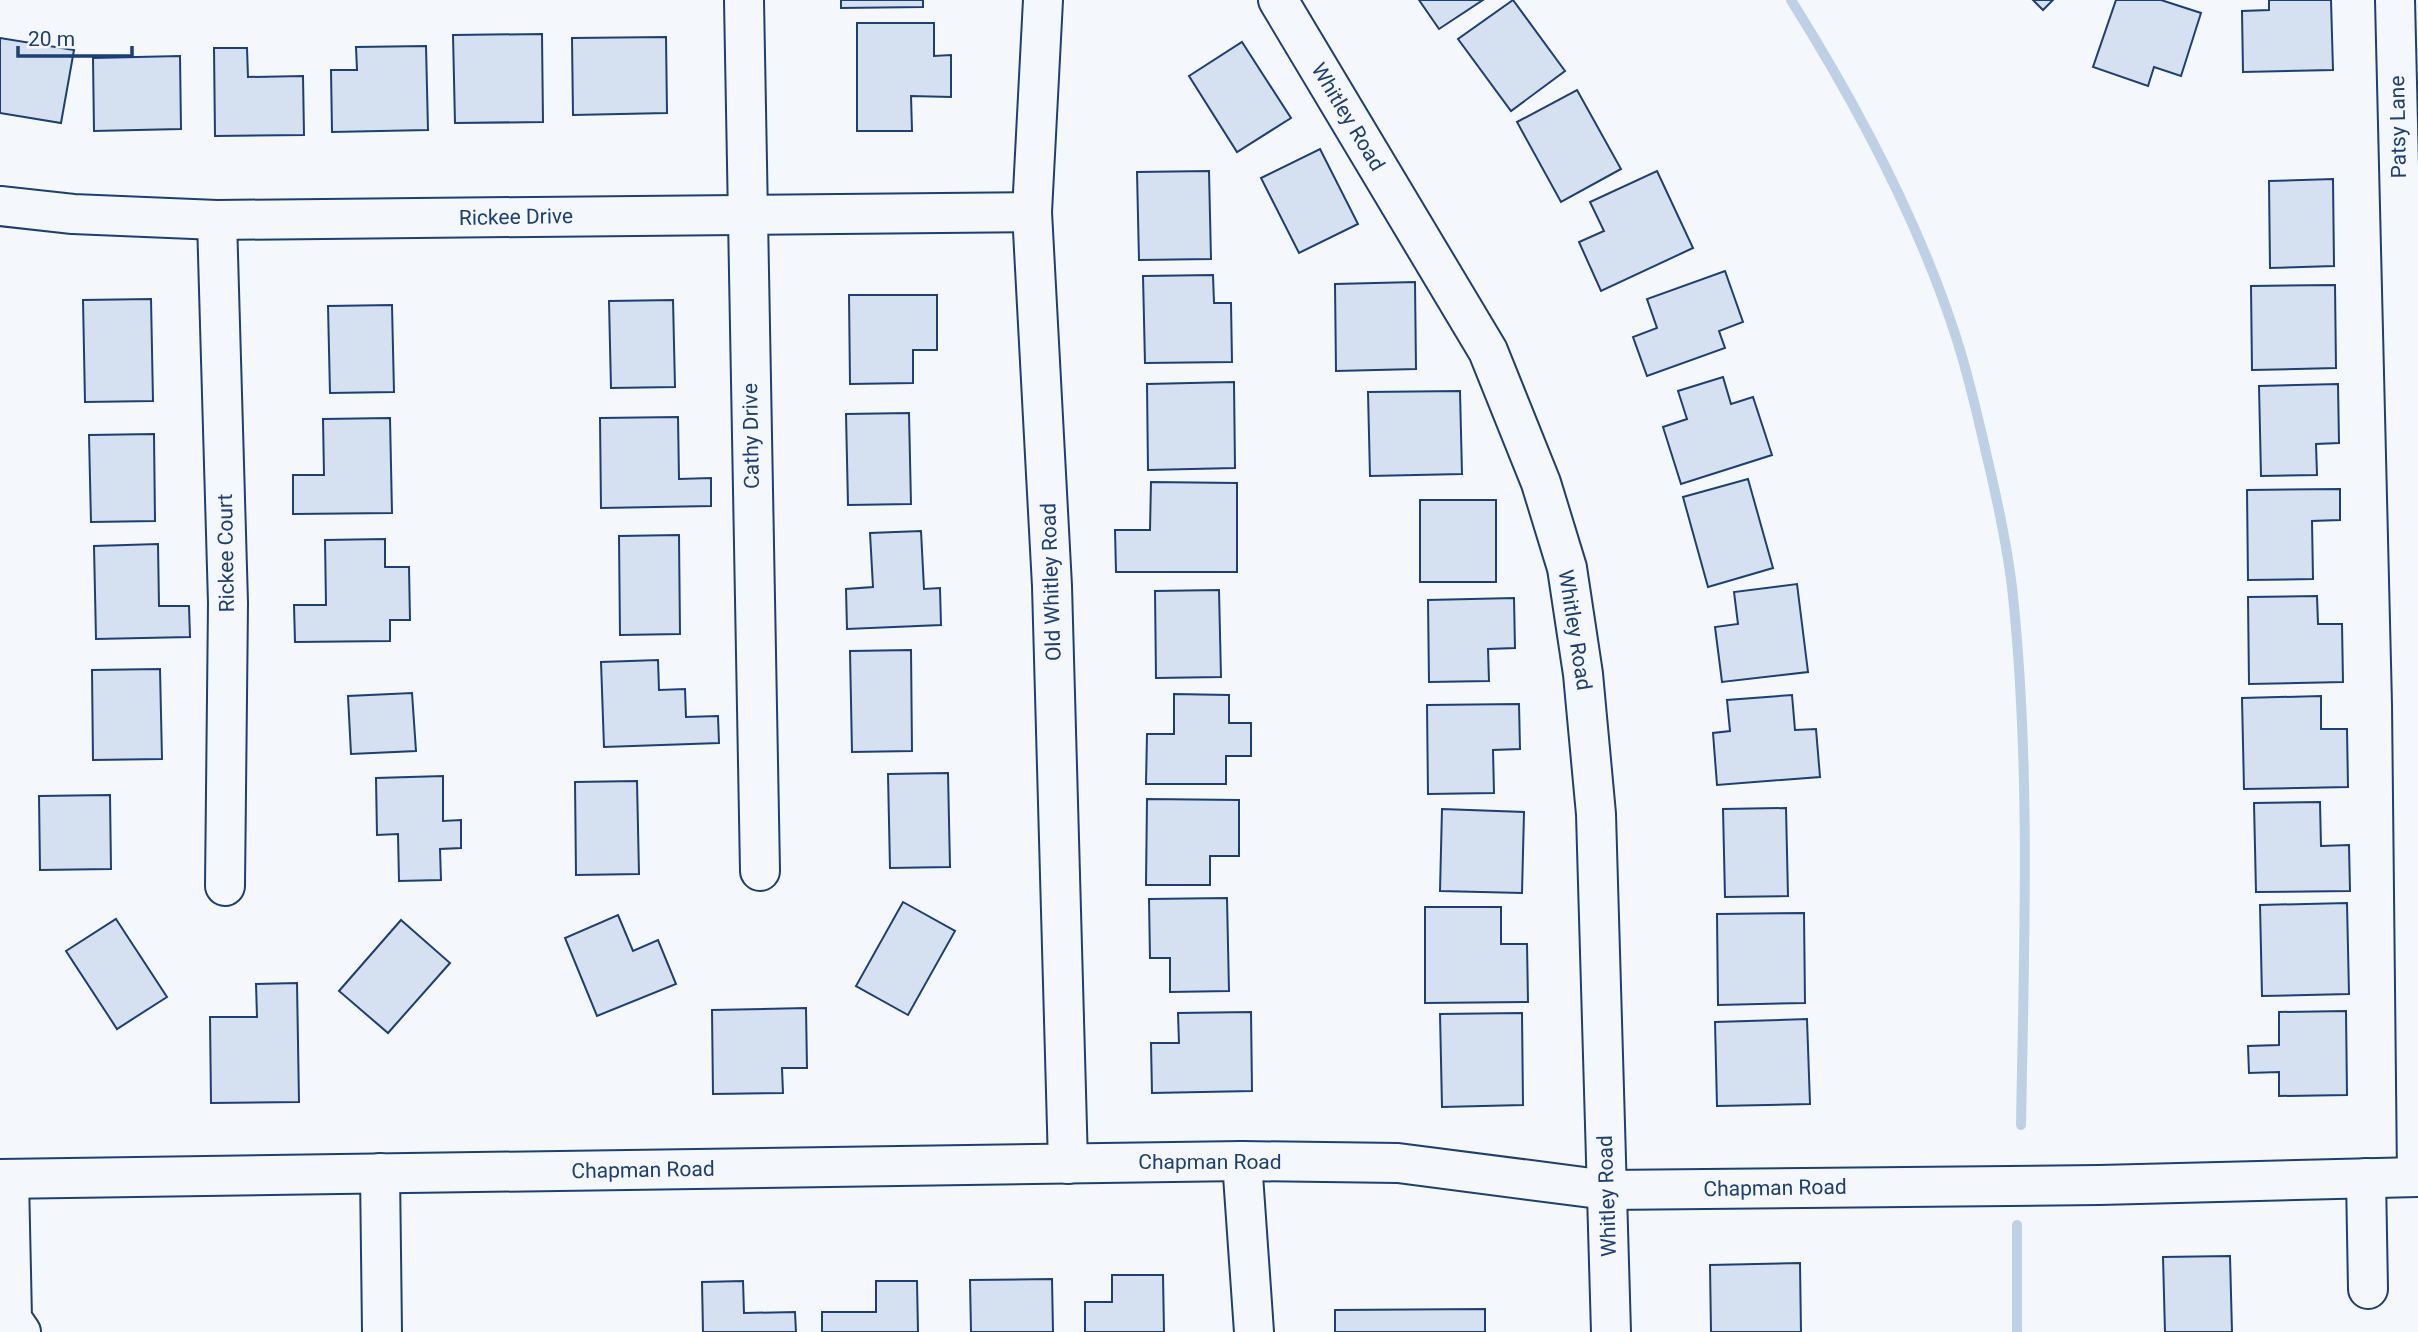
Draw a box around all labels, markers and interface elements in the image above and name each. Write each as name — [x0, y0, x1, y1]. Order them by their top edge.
scale bar — [18, 14, 131, 58]
text: 20 m — [28, 27, 75, 51]
street label: Whitley Road — [1306, 59, 1390, 175]
street label: Patsy Lane — [2385, 75, 2411, 179]
street label: Rickee Drive — [459, 204, 573, 230]
street label: Cathy Drive — [738, 383, 764, 489]
street label: Rickee Court — [213, 493, 239, 613]
street label: Old Whitley Road — [1036, 503, 1066, 661]
street label: Whitley Road — [1554, 568, 1596, 692]
street label: Whitley Road — [1593, 1135, 1621, 1257]
street label: Chapman Road — [1138, 1150, 1282, 1174]
street label: Chapman Road — [571, 1157, 715, 1183]
street label: Chapman Road — [1703, 1175, 1847, 1201]

